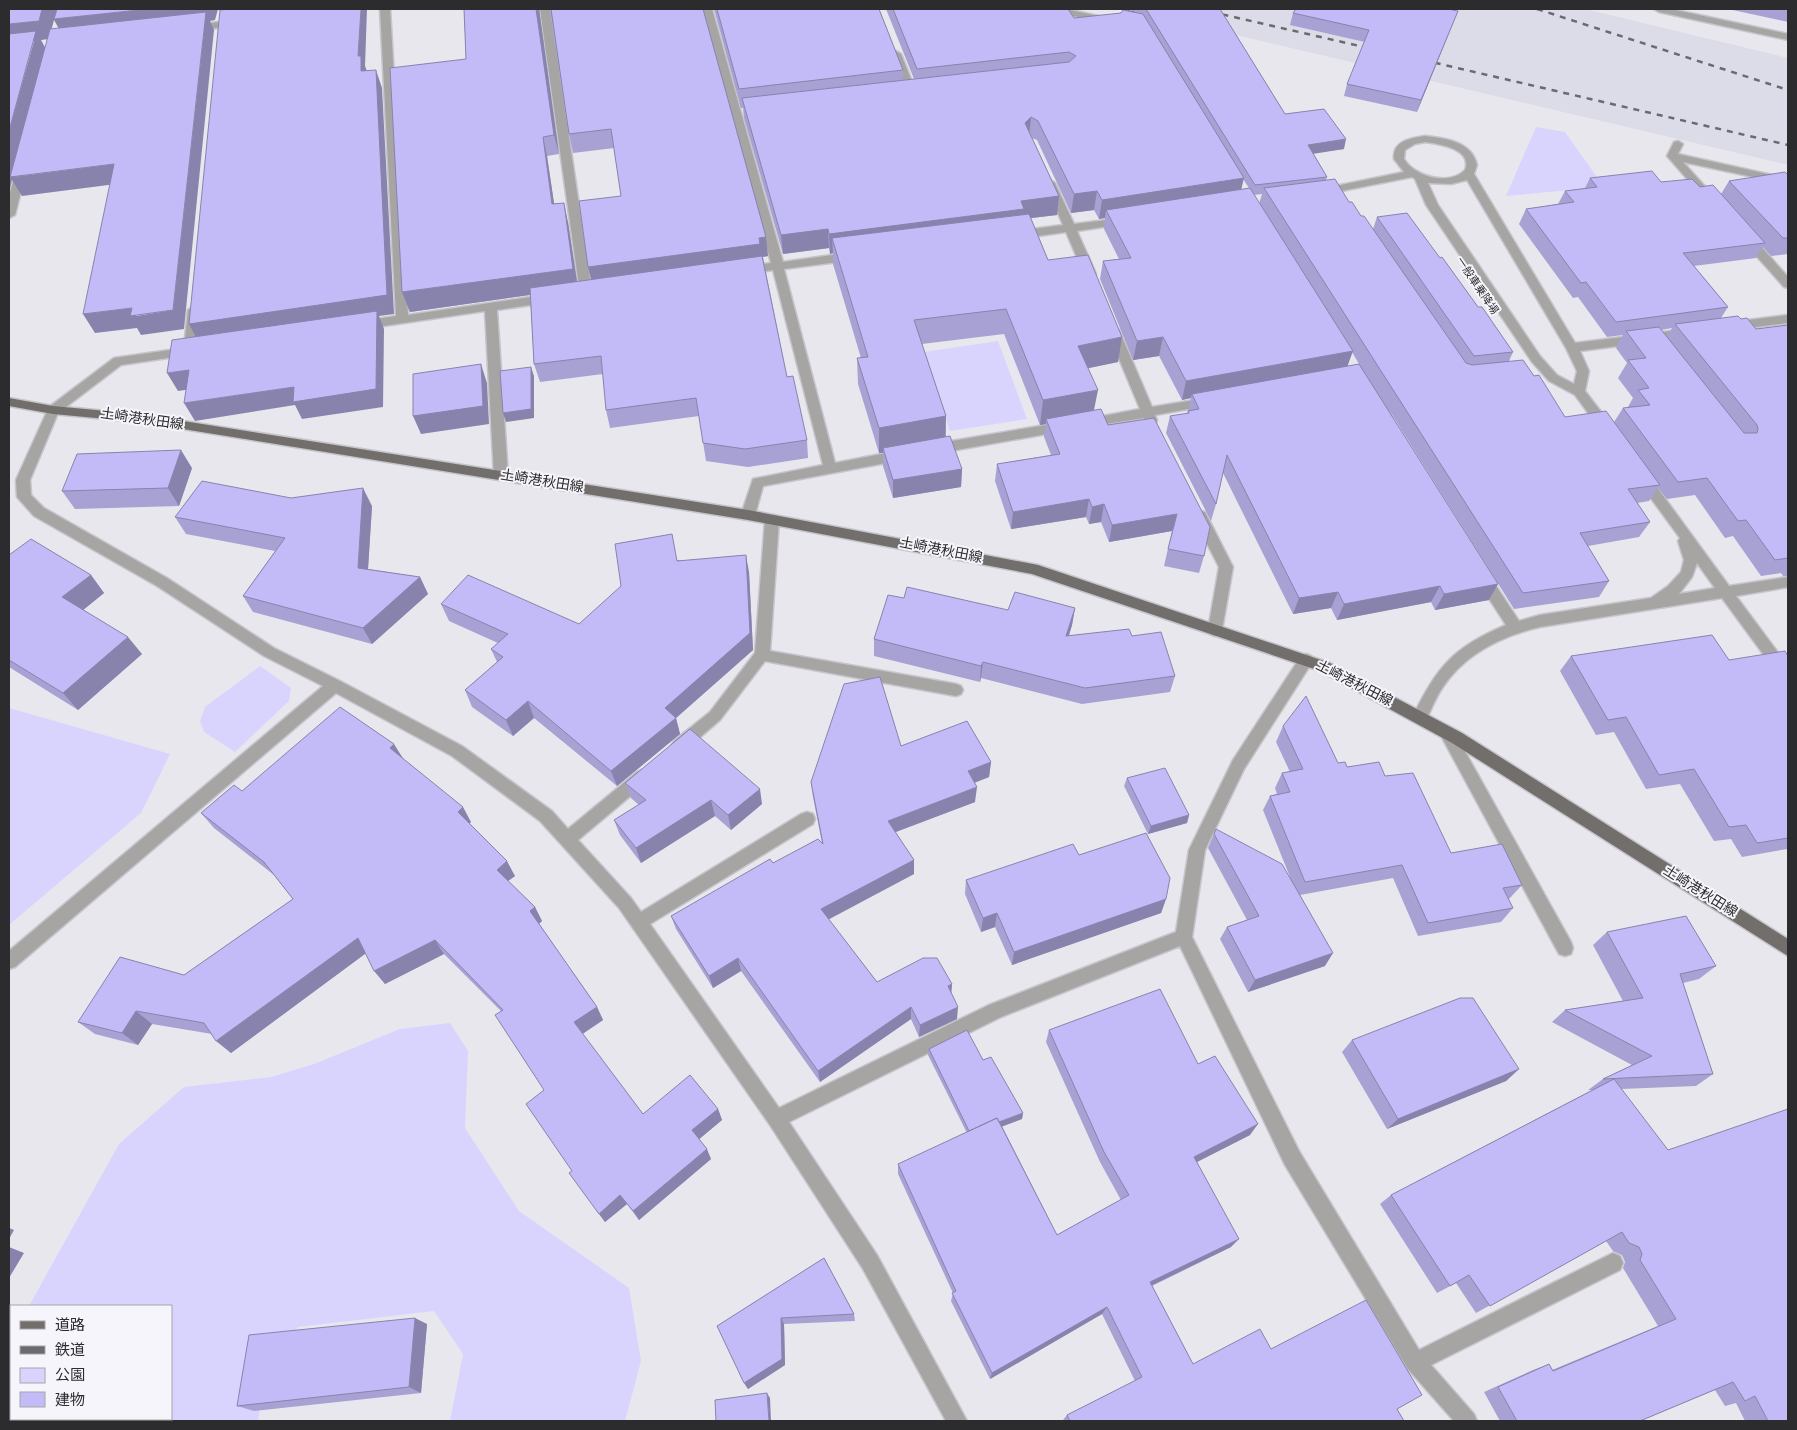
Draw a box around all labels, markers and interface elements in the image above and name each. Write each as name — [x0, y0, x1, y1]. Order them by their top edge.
street label: 一般車乗降場 — [1453, 255, 1501, 317]
street label: 土崎港秋田線 — [99, 406, 185, 434]
street label: 土崎港秋田線 — [499, 467, 585, 497]
street label: 土崎港秋田線 — [898, 535, 984, 567]
street label: 土崎港秋田線 — [1313, 657, 1395, 711]
street label: 土崎港秋田線 — [1660, 863, 1740, 921]
legend — [10, 1305, 172, 1420]
text: 道路 — [55, 1317, 85, 1336]
text: 鉄道 — [55, 1342, 85, 1361]
text: 公園 — [55, 1367, 85, 1386]
text: 建物 — [55, 1392, 85, 1411]

